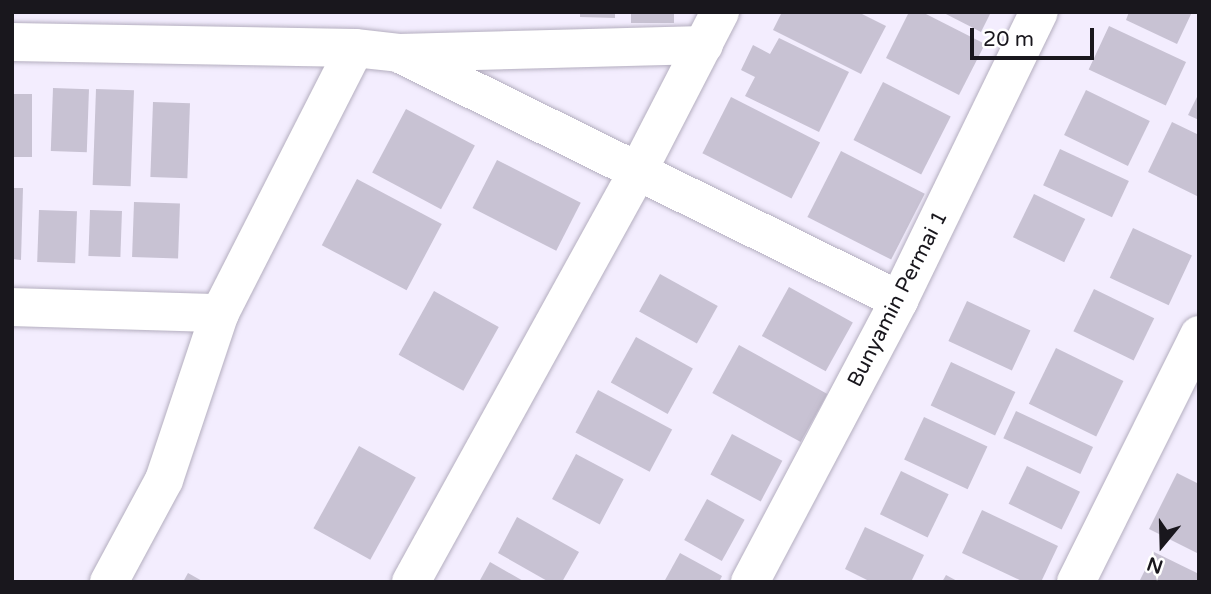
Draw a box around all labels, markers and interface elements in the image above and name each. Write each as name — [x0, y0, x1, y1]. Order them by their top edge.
scale bar — [973, 14, 1097, 58]
text: 20 m — [983, 27, 1034, 52]
street label: Bunyamin Permai 1 — [843, 207, 953, 391]
north arrow — [1127, 510, 1197, 580]
text: N — [1144, 552, 1166, 578]

